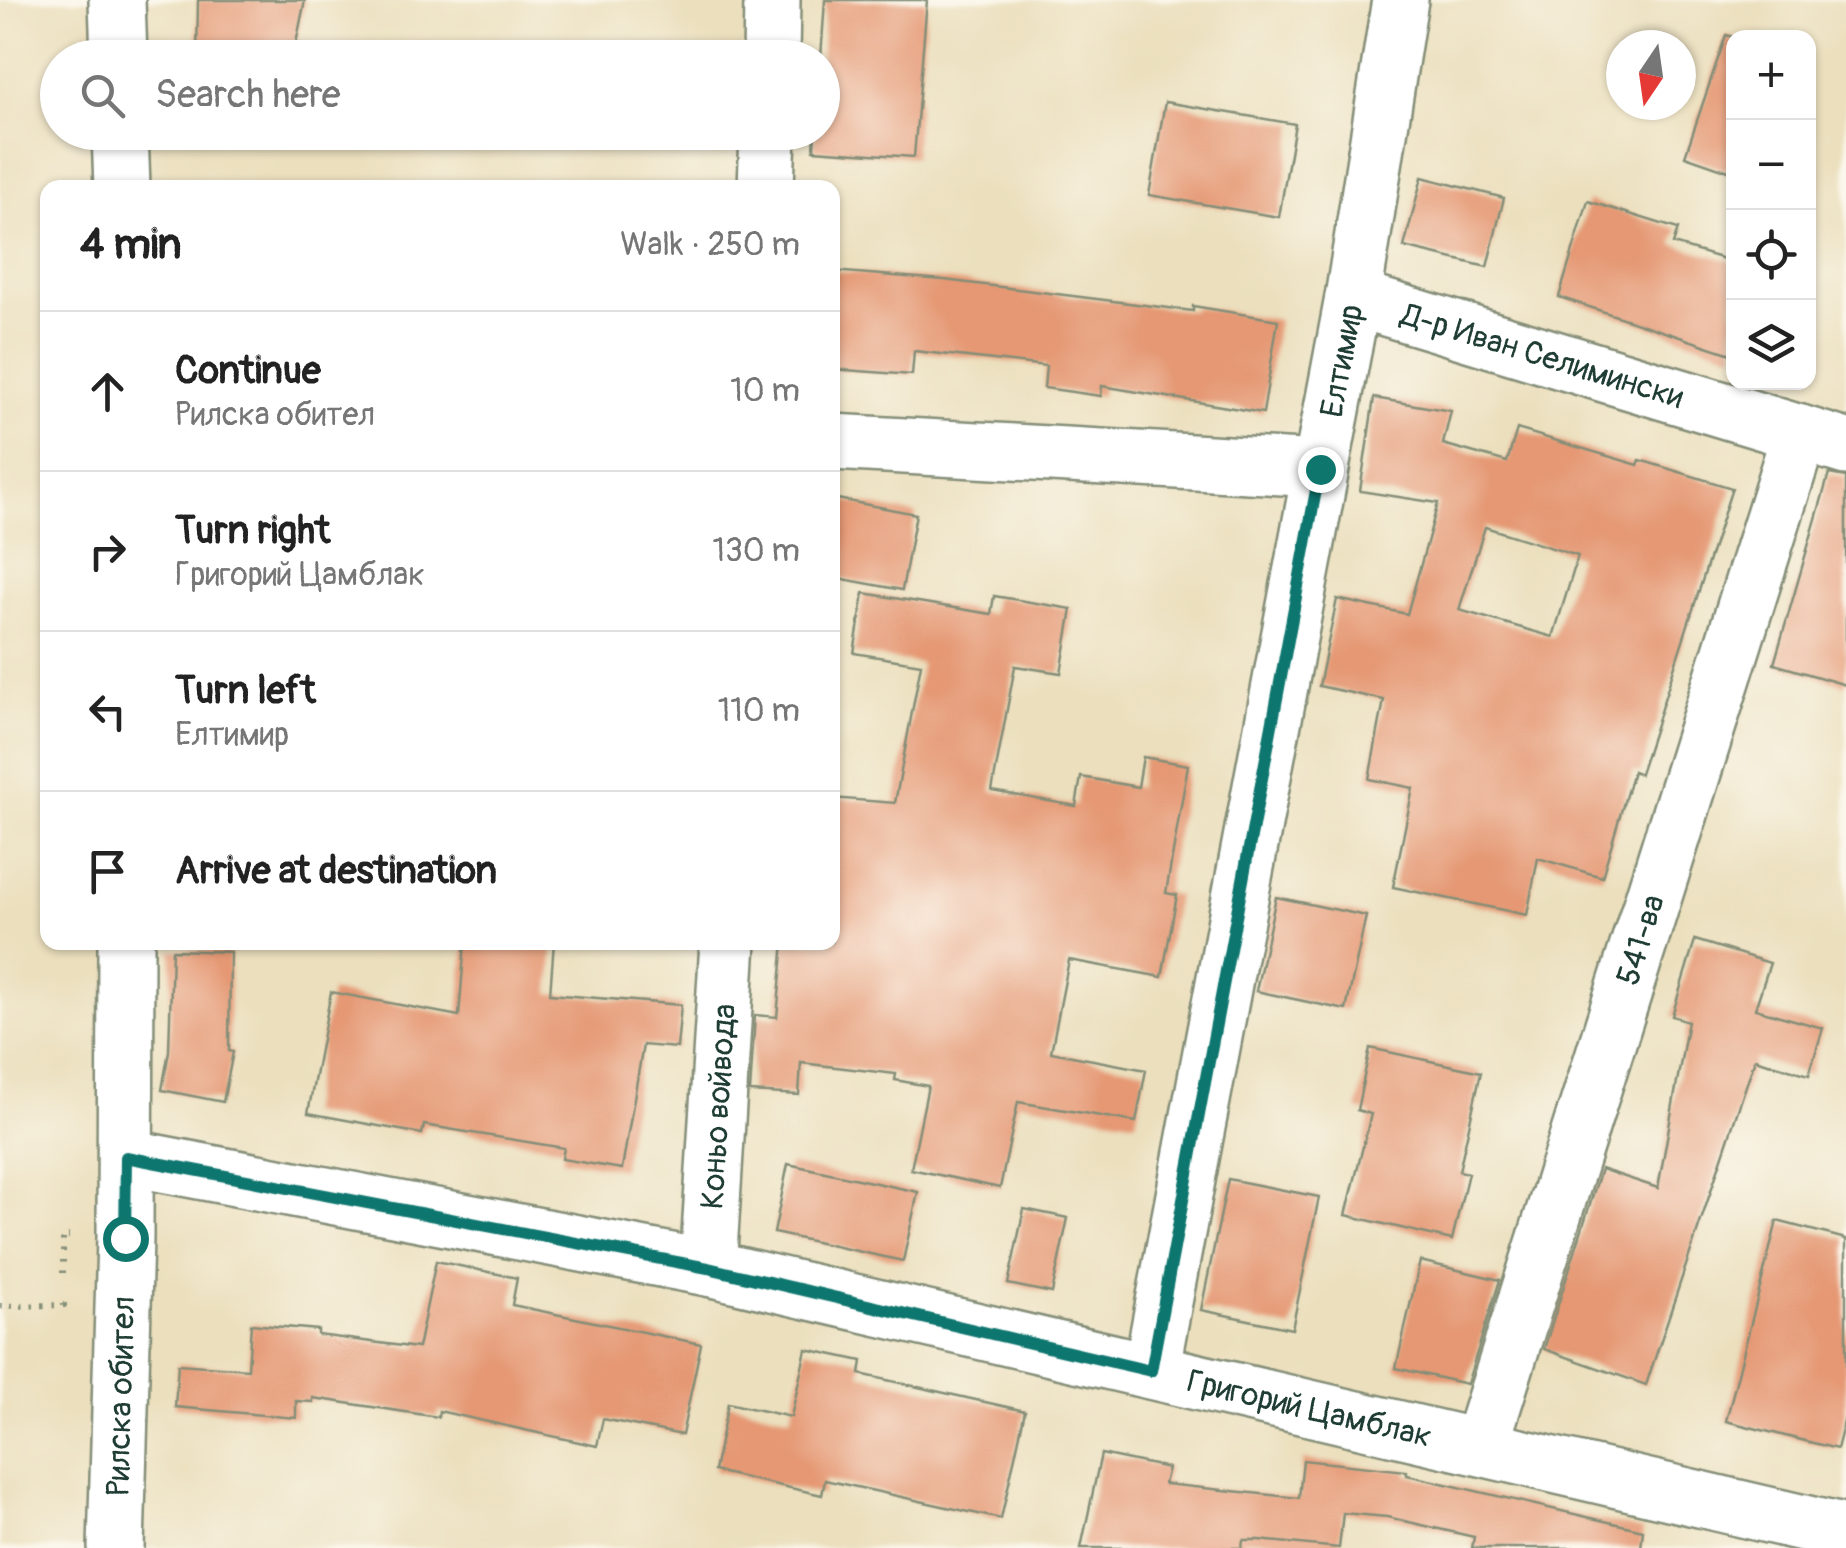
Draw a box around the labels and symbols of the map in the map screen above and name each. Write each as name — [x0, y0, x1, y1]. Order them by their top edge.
north arrow — [1606, 30, 1696, 120]
street label: Д-р Иван Селимински — [1395, 294, 1688, 418]
street label: Елтимир — [1312, 301, 1372, 421]
route end — [1298, 447, 1344, 493]
street label: 541-ва — [1608, 890, 1674, 990]
street label: Коньо войвода — [693, 1002, 745, 1210]
route start — [103, 1216, 149, 1262]
street label: Рилска обител — [99, 1296, 144, 1497]
street label: Григорий Цамблак — [1183, 1361, 1435, 1457]

